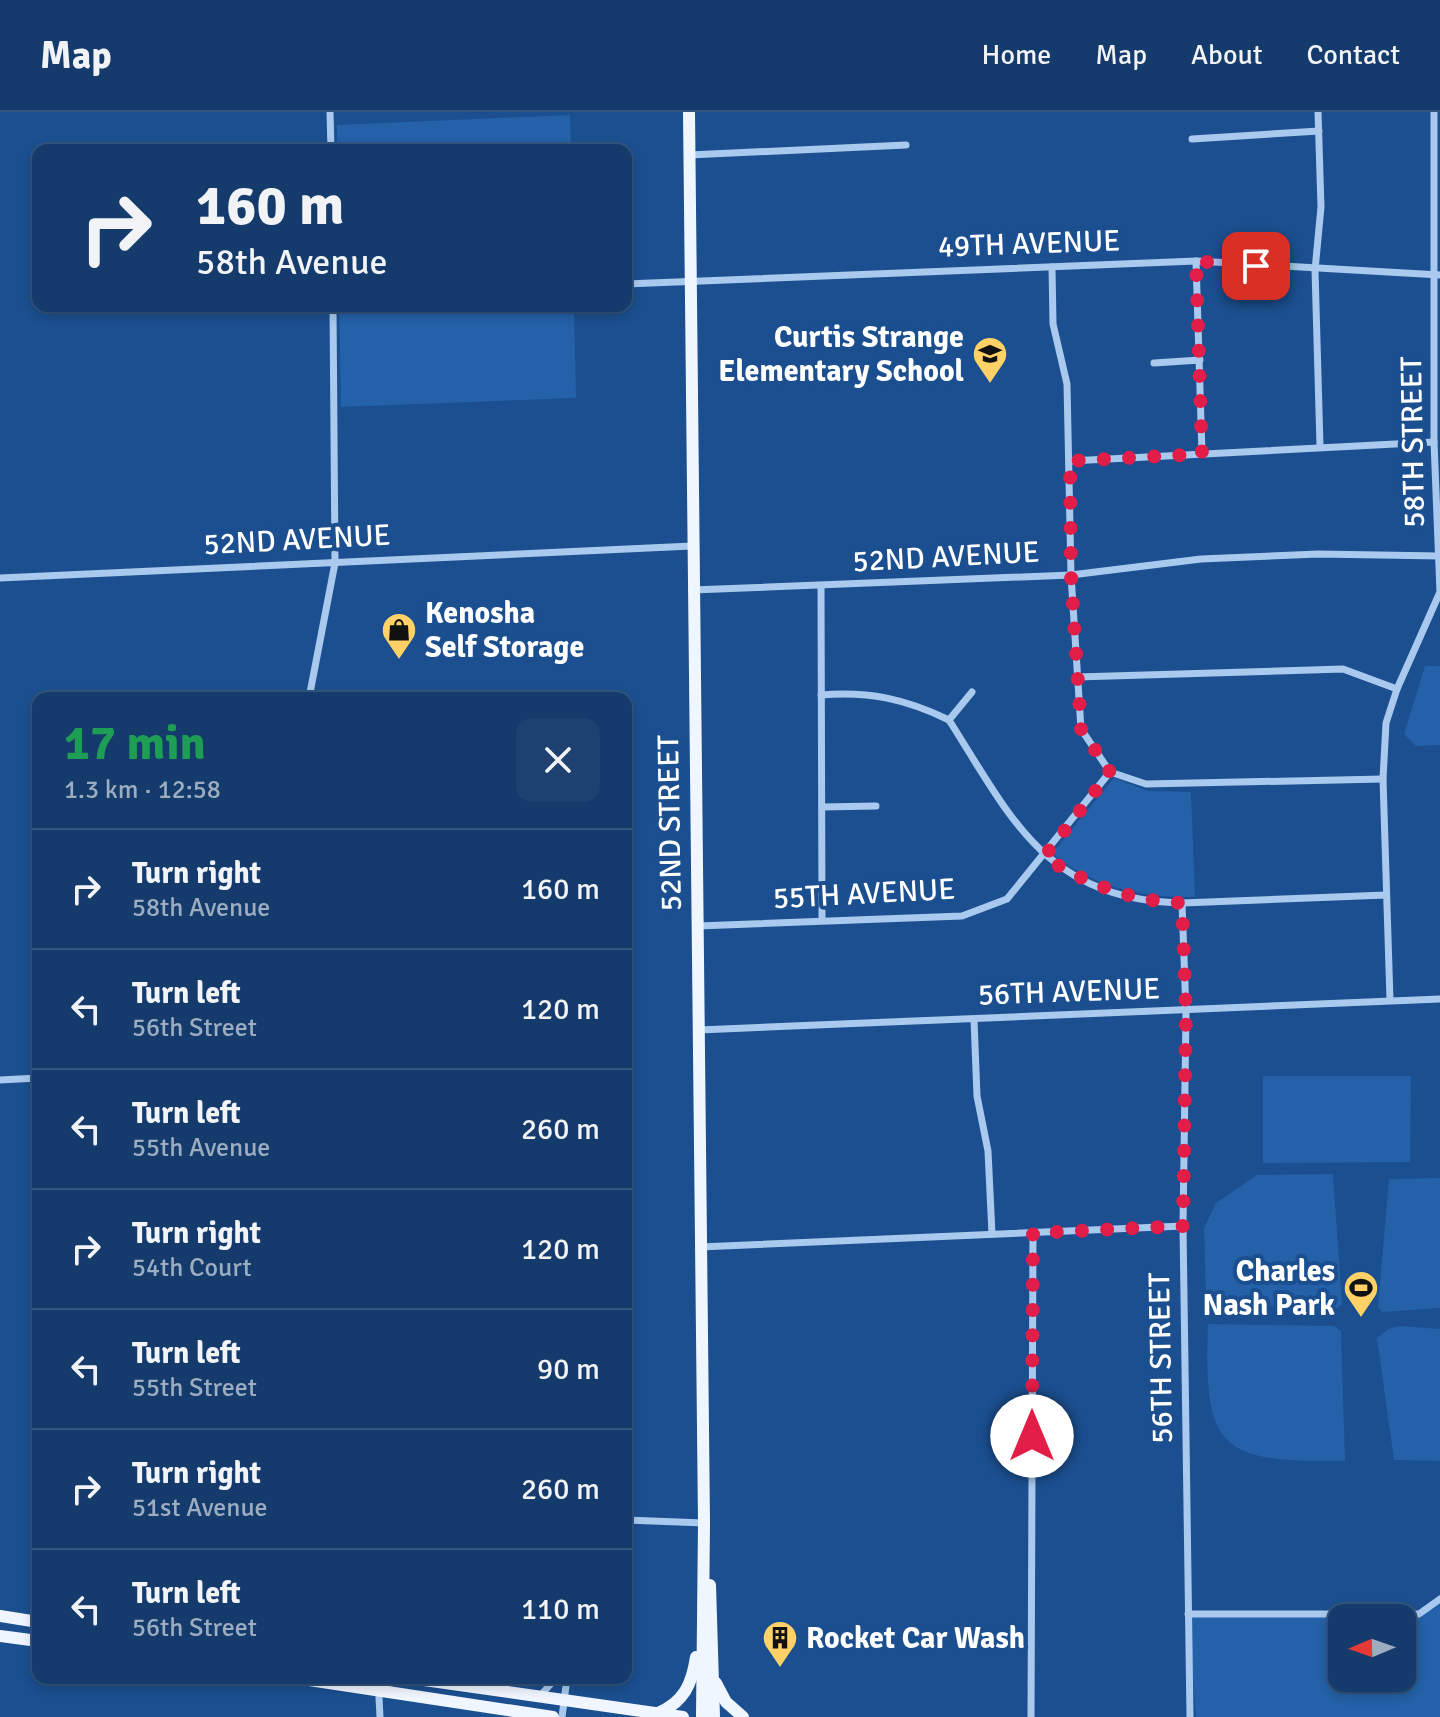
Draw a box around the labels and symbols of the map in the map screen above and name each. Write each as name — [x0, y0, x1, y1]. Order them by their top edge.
street label: 49TH AVENUE — [937, 222, 1121, 266]
pin — [1222, 232, 1290, 300]
place label: Curtis Strange Elementary School — [718, 319, 964, 390]
school or university icon: Curtis Strange Elementary School — [971, 335, 1009, 385]
street label: 58TH STREET — [1393, 356, 1433, 528]
street label: 52ND AVENUE — [203, 517, 391, 563]
street label: 52ND AVENUE — [852, 534, 1040, 580]
place label: Kenosha Self Storage — [425, 595, 584, 666]
shop icon: Kenosha Self Storage — [380, 611, 418, 661]
street label: 52ND STREET — [650, 734, 690, 911]
street label: 55TH AVENUE — [772, 871, 956, 917]
street label: 56TH AVENUE — [977, 970, 1161, 1014]
place label: Charles Nash Park — [1203, 1253, 1335, 1324]
sports icon: Charles Nash Park — [1342, 1269, 1380, 1319]
street label: 56TH STREET — [1141, 1272, 1181, 1444]
position arrow — [990, 1394, 1074, 1478]
north arrow — [1328, 1604, 1416, 1692]
building icon: Rocket Car Wash — [761, 1619, 799, 1669]
place label: Rocket Car Wash — [806, 1620, 1025, 1657]

